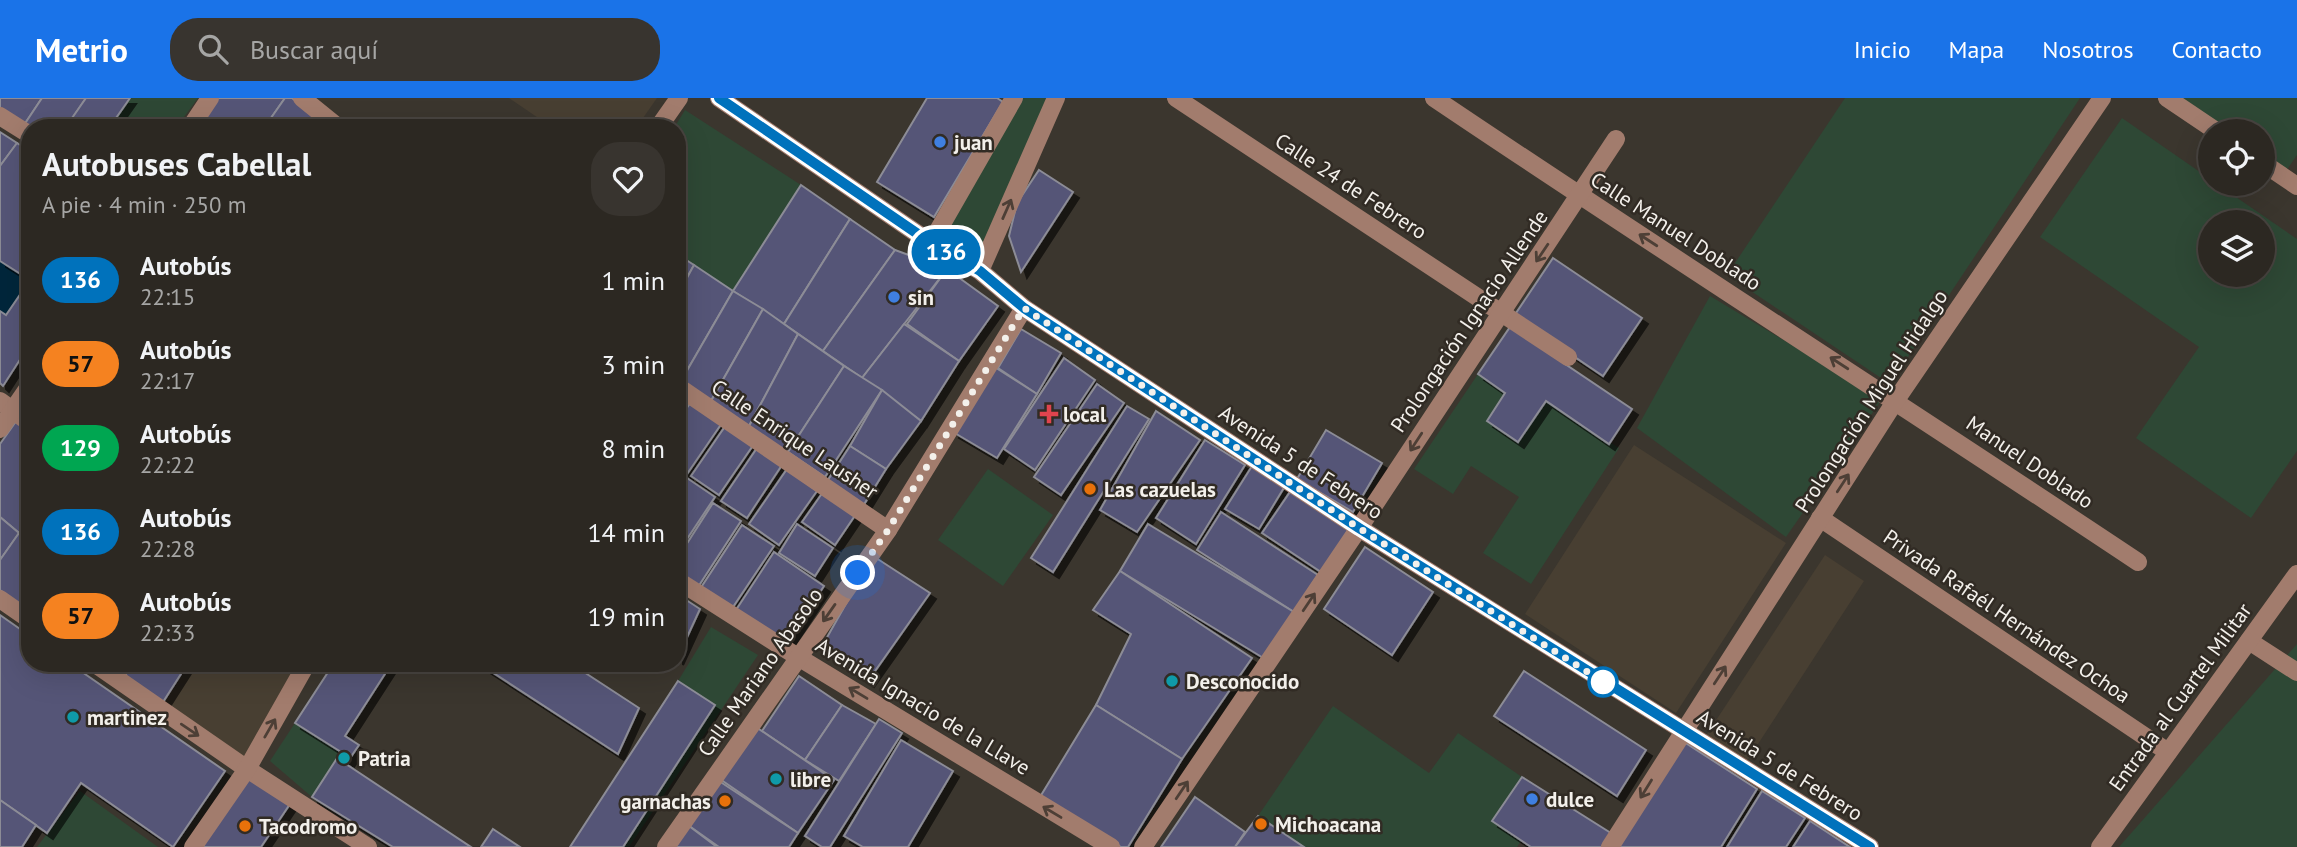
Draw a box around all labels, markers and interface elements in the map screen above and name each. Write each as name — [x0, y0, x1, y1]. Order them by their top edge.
search box — [170, 18, 660, 81]
text: Metrio — [35, 28, 128, 71]
icon: search — [194, 30, 232, 68]
text: Buscar aquí — [250, 33, 378, 66]
text: Inicio — [1854, 34, 1911, 65]
text: Mapa — [1949, 34, 2004, 65]
text: Nosotros — [2042, 34, 2134, 65]
text: Contacto — [2172, 34, 2262, 65]
map controls — [2198, 119, 2275, 287]
button: locate — [2198, 119, 2275, 196]
street label: Calle 24 de Febrero — [1270, 127, 1432, 245]
place label: juan — [953, 129, 993, 156]
marker: juan — [932, 134, 948, 150]
text: Autobuses Cabellal — [42, 142, 311, 185]
button: heart — [591, 142, 665, 216]
street label: Calle Manuel Doblado — [1586, 166, 1766, 296]
text: A pie · 4 min · 250 m — [42, 190, 246, 219]
one-way arrow — [1001, 199, 1014, 220]
street label: Prolongación Ignacio Allende — [1384, 205, 1554, 437]
button: layers — [2198, 210, 2275, 287]
line badge: 136 — [906, 229, 986, 275]
one-way arrow — [1638, 232, 1658, 246]
text: 136 — [926, 236, 966, 267]
one-way arrow — [1535, 242, 1549, 262]
text: Autobús — [140, 249, 232, 282]
text: 136 — [60, 264, 101, 295]
text: 1 min — [602, 264, 665, 297]
text: 22:15 — [140, 282, 195, 311]
place label: sin — [908, 284, 934, 311]
street label: Prolongación Miguel Hidalgo — [1789, 284, 1953, 518]
marker: sin — [886, 289, 902, 305]
text: Autobús — [140, 333, 232, 366]
text: 57 — [67, 348, 94, 379]
text: 3 min — [602, 348, 665, 381]
one-way arrow — [1829, 356, 1849, 370]
text: 22:17 — [140, 366, 195, 395]
street label: Calle Enrique Lausher — [707, 373, 883, 505]
street label: Avenida 5 de Febrero — [1214, 399, 1388, 525]
place label: local — [1063, 401, 1107, 428]
marker: local — [1041, 406, 1057, 422]
street label: Manuel Doblado — [1961, 410, 2099, 514]
text: Autobús — [140, 417, 232, 450]
text: 129 — [60, 432, 101, 463]
text: 8 min — [602, 432, 665, 465]
one-way arrow — [1409, 432, 1423, 451]
text: 22:22 — [140, 450, 195, 479]
one-way arrow — [1836, 474, 1850, 494]
place label: Las cazuelas — [1104, 476, 1216, 503]
marker: Las cazuelas — [1082, 481, 1098, 497]
text: Autobús — [140, 501, 232, 534]
text: 136 — [60, 516, 101, 547]
text: 14 min — [587, 516, 665, 549]
street label: Privada Rafaél Hernández Ochoa — [1878, 523, 2136, 709]
text: 22:28 — [140, 534, 195, 563]
your location — [840, 555, 875, 590]
street label: Calle Mariano Abasolo — [692, 582, 828, 762]
text: Autobús — [140, 585, 232, 618]
one-way arrow — [1302, 593, 1316, 612]
street label: Entrada al Cuartel Militar — [2103, 598, 2257, 796]
text: 57 — [67, 600, 94, 631]
text: 19 min — [587, 600, 665, 633]
one-way arrow — [822, 603, 836, 622]
text: 22:33 — [140, 618, 195, 647]
street label: Avenida Ignacio de la Llave — [811, 631, 1035, 781]
one-way arrow — [1713, 665, 1727, 685]
unlabelled marker — [1588, 667, 1618, 697]
place label: Desconocido — [1186, 668, 1299, 695]
marker: Desconocido — [1164, 673, 1180, 689]
one-way arrow — [848, 686, 868, 700]
street label: Avenida 5 de Febrero — [1692, 703, 1868, 827]
place label: martinez — [87, 704, 167, 731]
marker: martinez — [65, 709, 81, 725]
one-way arrow — [263, 719, 277, 739]
one-way arrow — [180, 722, 199, 737]
place label: Patria — [358, 745, 411, 772]
marker: Patria — [336, 750, 352, 766]
place label: libre — [790, 766, 831, 793]
marker: libre — [768, 771, 784, 787]
one-way arrow — [1639, 779, 1653, 799]
one-way arrow — [1175, 781, 1189, 801]
place label: dulce — [1546, 786, 1594, 813]
place label: garnachas — [620, 788, 711, 815]
marker: dulce — [1524, 791, 1540, 807]
marker: garnachas — [717, 793, 733, 809]
one-way arrow — [1043, 804, 1063, 818]
place label: Michoacana — [1275, 811, 1381, 838]
place label: Tacodromo — [259, 813, 357, 840]
marker: Michoacana — [1253, 816, 1269, 832]
marker: Tacodromo — [237, 818, 253, 834]

